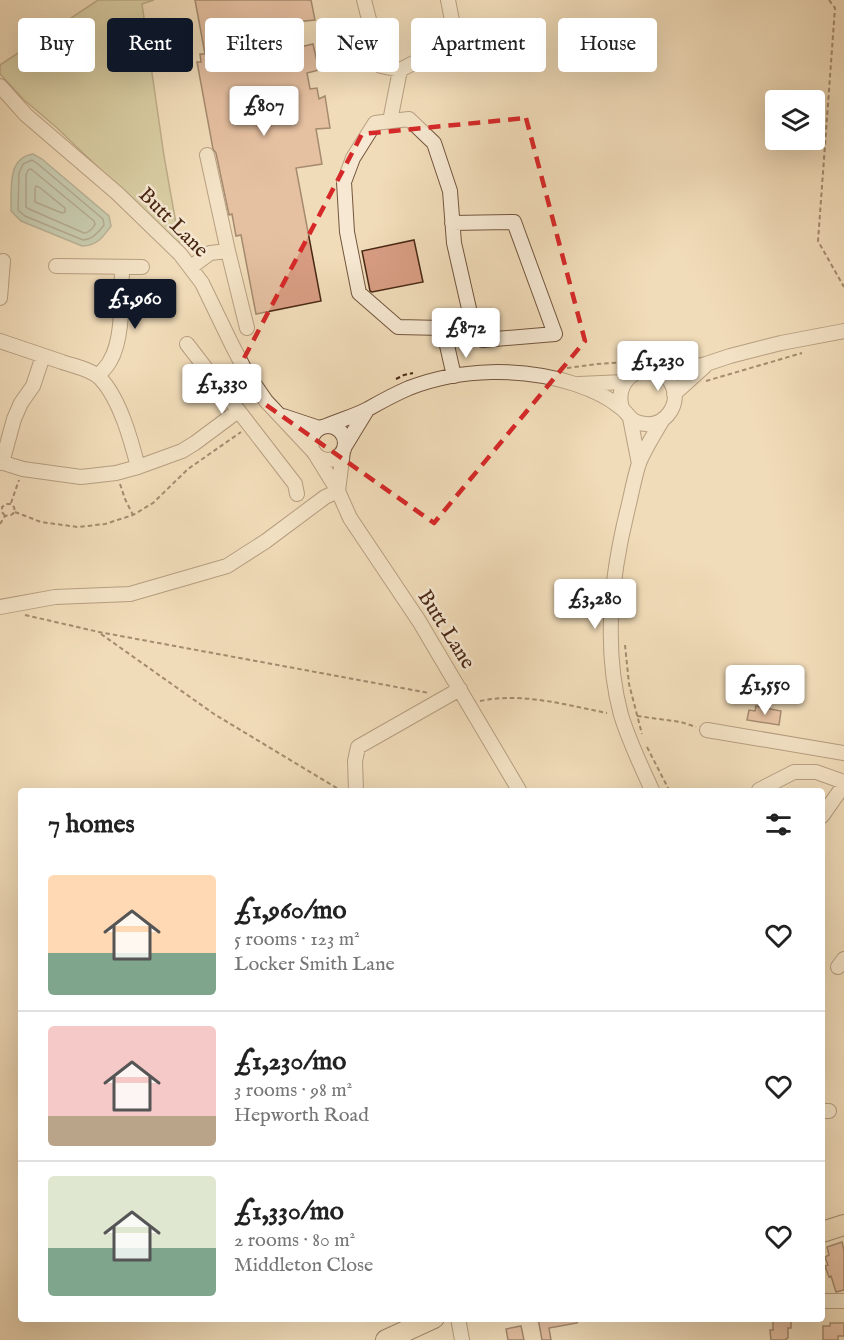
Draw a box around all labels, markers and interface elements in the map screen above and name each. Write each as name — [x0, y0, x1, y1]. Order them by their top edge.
chip: Buy — [18, 18, 95, 72]
chip: Rent — [107, 18, 193, 72]
chip: Filters — [205, 18, 304, 72]
chip: New — [316, 18, 399, 72]
chip: Apartment — [411, 18, 546, 72]
chip: House — [558, 18, 657, 72]
pin: £807 — [228, 86, 300, 137]
map controls — [765, 90, 825, 150]
button: layers — [765, 90, 825, 150]
text: £807 — [244, 93, 284, 118]
street label: Butt Lane — [132, 182, 214, 264]
pin: £1,960 — [86, 279, 184, 330]
text: £1,960 — [108, 286, 162, 311]
pin: £872 — [430, 308, 502, 359]
text: £872 — [446, 315, 486, 340]
pin: £1,230 — [609, 341, 707, 392]
text: £1,230 — [631, 348, 685, 373]
pin: £1,330 — [173, 364, 271, 415]
text: £1,330 — [196, 371, 248, 396]
pin: £3,280 — [546, 579, 644, 630]
street label: Butt Lane — [411, 585, 481, 675]
text: £3,280 — [568, 586, 622, 611]
pin: £1,550 — [716, 665, 814, 716]
text: £1,550 — [740, 672, 790, 697]
text: 7 homes — [48, 808, 135, 841]
icon: filters — [762, 808, 795, 841]
text: £1,960/mo — [234, 894, 347, 927]
icon: home — [96, 899, 168, 971]
icon: heart — [762, 919, 795, 952]
text: 5 rooms · 123 m² — [234, 927, 360, 952]
text: Locker Smith Lane — [234, 952, 395, 977]
text: £1,230/mo — [234, 1045, 346, 1078]
icon: home — [96, 1050, 168, 1122]
icon: heart — [762, 1070, 795, 1103]
text: 3 rooms · 98 m² — [234, 1078, 352, 1103]
text: Hepworth Road — [234, 1103, 369, 1128]
text: £1,330/mo — [234, 1195, 344, 1228]
icon: home — [96, 1200, 168, 1272]
icon: heart — [762, 1220, 795, 1253]
text: 2 rooms · 80 m² — [234, 1228, 355, 1253]
text: Middleton Close — [234, 1253, 373, 1278]

